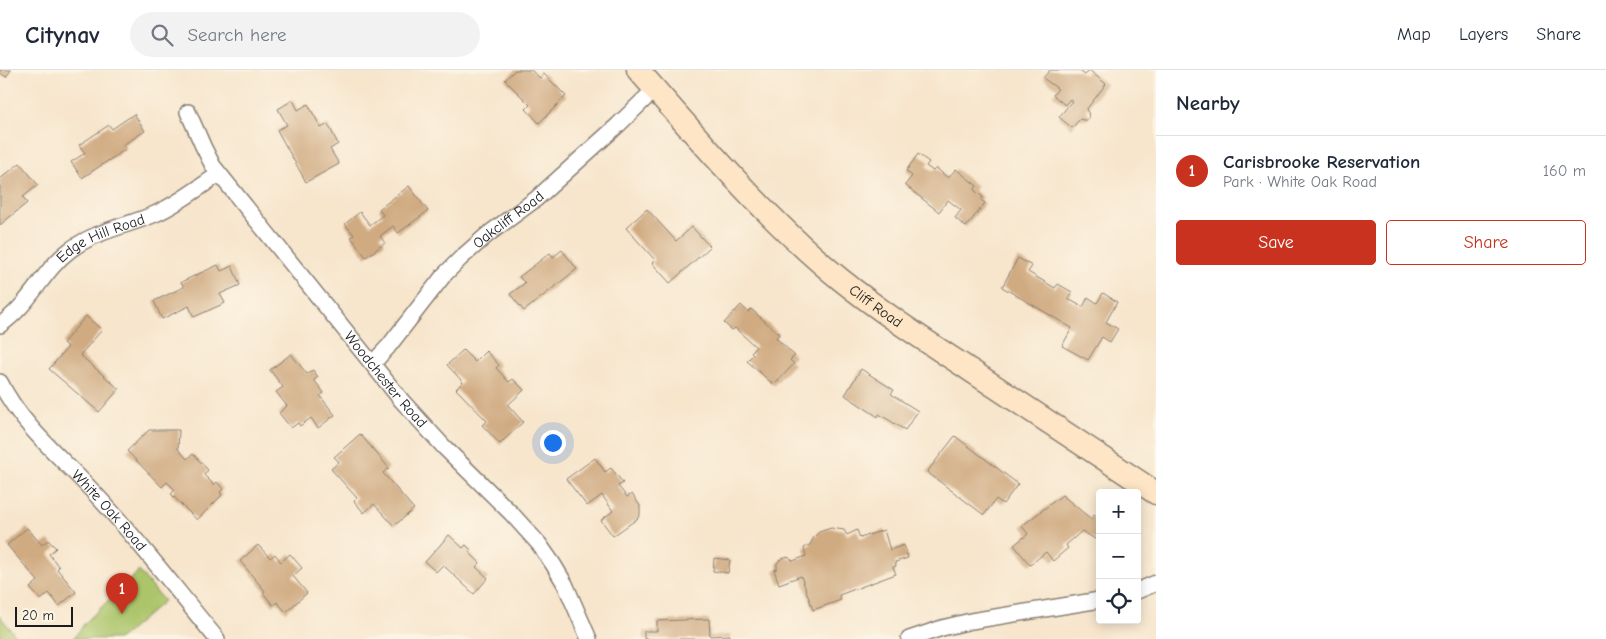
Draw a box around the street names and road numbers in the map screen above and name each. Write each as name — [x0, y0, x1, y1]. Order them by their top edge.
street label: Oakcliff Road — [469, 187, 547, 252]
street label: Edge Hill Road — [53, 210, 147, 266]
street label: Cliff Road — [846, 281, 906, 331]
street label: Woodchester Road — [340, 327, 431, 431]
street label: White Oak Road — [68, 466, 150, 554]

